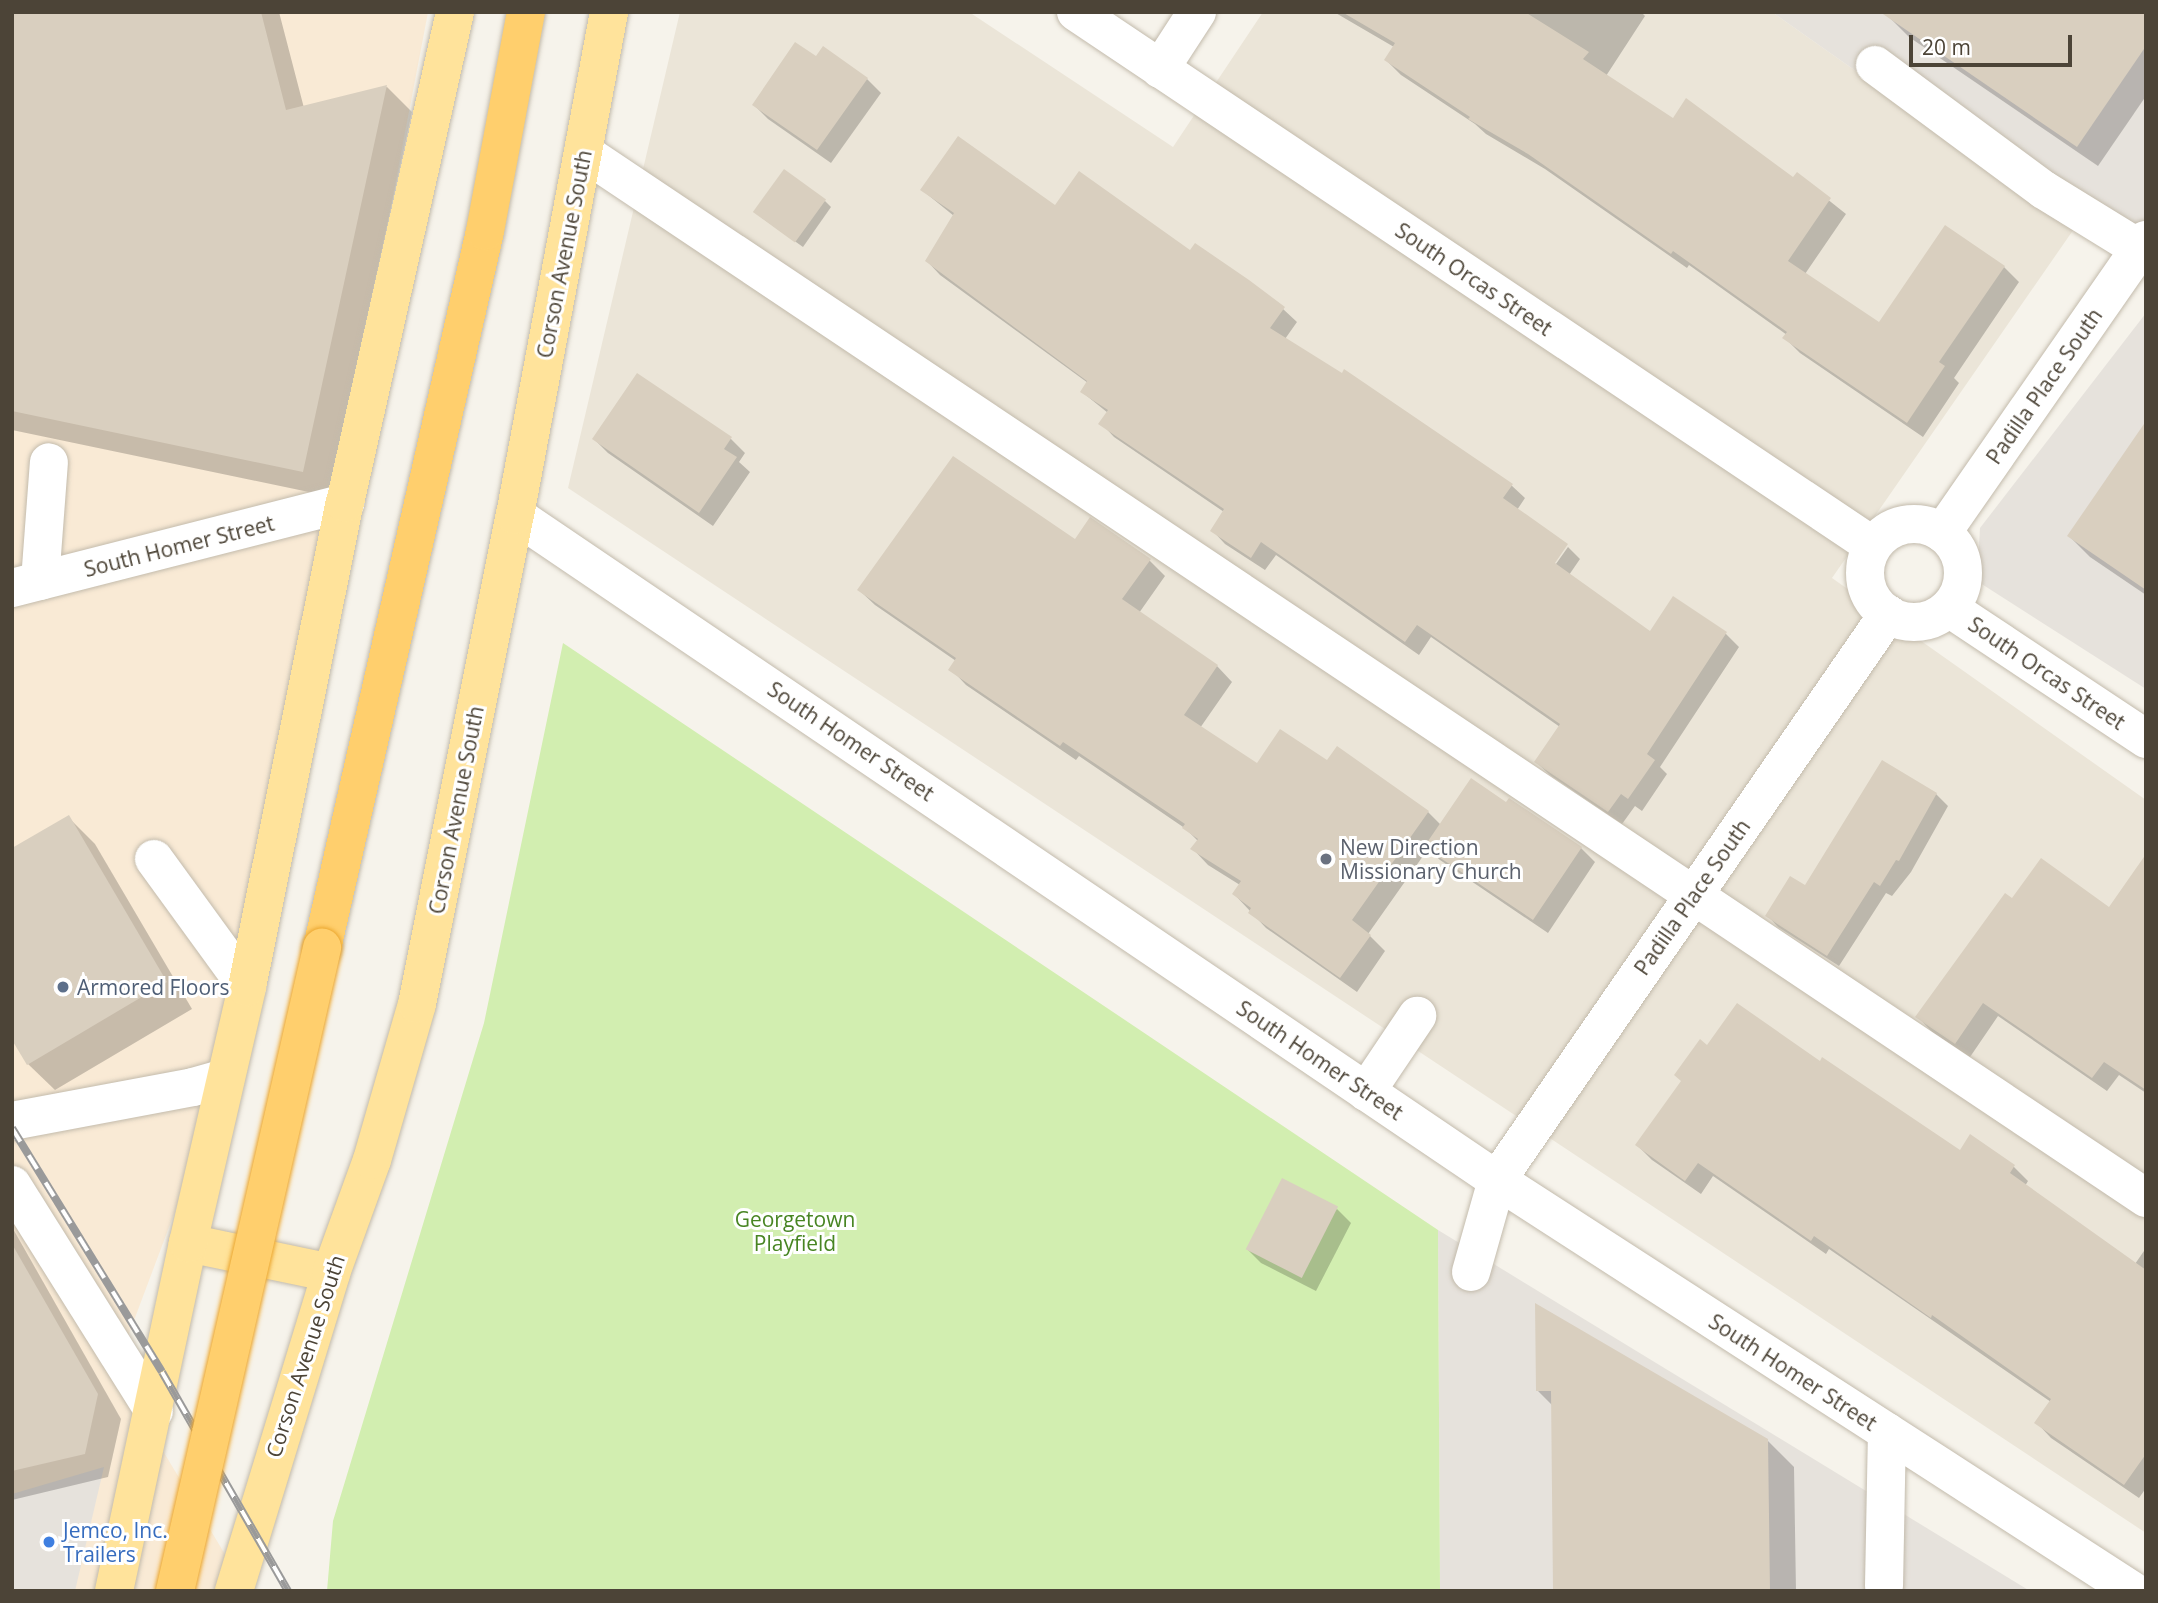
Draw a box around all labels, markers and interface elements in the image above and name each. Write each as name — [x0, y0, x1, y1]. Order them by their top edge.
scale bar — [1913, 21, 2076, 65]
text: 20 m — [1922, 33, 1971, 61]
street label: Corson Avenue South — [531, 148, 597, 360]
street label: South Orcas Street — [1391, 217, 1557, 341]
street label: Padilla Place South — [1981, 303, 2107, 469]
street label: South Homer Street — [81, 510, 277, 582]
street label: South Orcas Street — [1964, 611, 2130, 735]
street label: South Homer Street — [763, 676, 939, 806]
street label: Corson Avenue South — [423, 704, 489, 916]
street label: Padilla Place South — [1629, 814, 1755, 980]
place label: New Direction Missionary Church — [1340, 834, 1522, 884]
marker: New Direction Missionary Church — [1318, 851, 1334, 867]
place label: Armored Floors — [77, 974, 230, 1000]
marker: Armored Floors — [55, 979, 71, 995]
street label: South Homer Street — [1232, 995, 1408, 1125]
park label: Georgetown Playfield — [735, 1206, 855, 1256]
street label: Corson Avenue South — [260, 1252, 350, 1460]
street label: South Homer Street — [1704, 1308, 1882, 1436]
place label: Jemco, Inc. Trailers — [63, 1517, 168, 1567]
marker: Jemco, Inc. Trailers — [41, 1534, 57, 1550]

